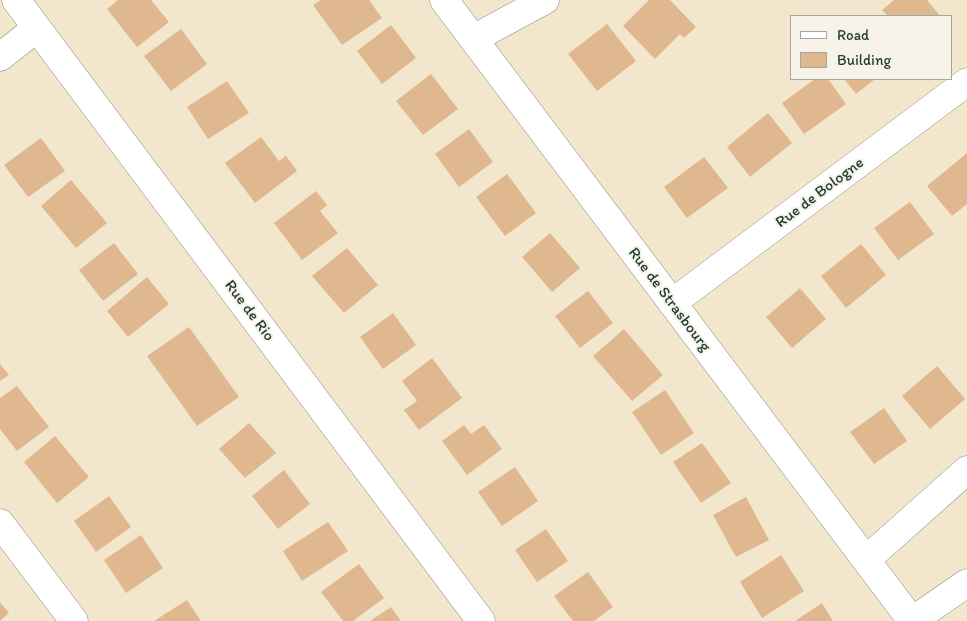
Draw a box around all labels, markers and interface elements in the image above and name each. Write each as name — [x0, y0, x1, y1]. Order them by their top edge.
legend — [790, 15, 952, 80]
text: Road — [837, 26, 869, 44]
text: Building — [837, 51, 891, 69]
street label: Rue de Bologne — [772, 153, 868, 233]
street label: Rue de Strasbourg — [623, 244, 715, 356]
street label: Rue de Rio — [220, 277, 278, 345]

